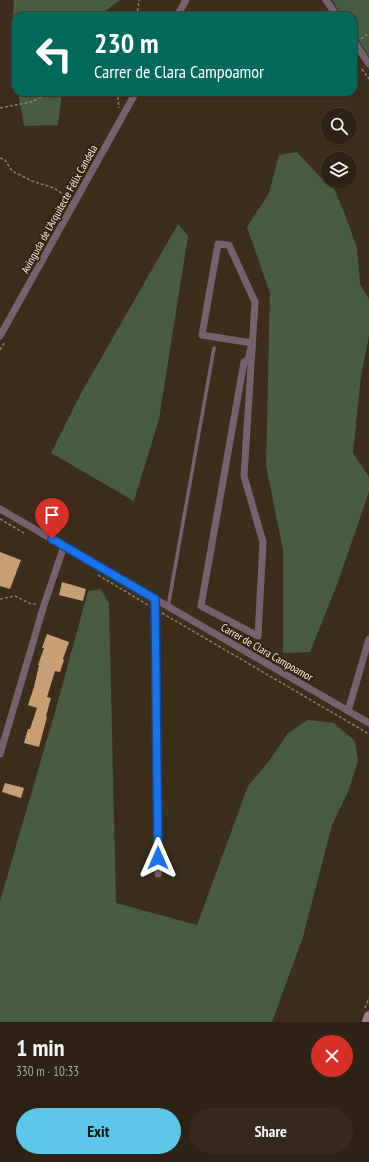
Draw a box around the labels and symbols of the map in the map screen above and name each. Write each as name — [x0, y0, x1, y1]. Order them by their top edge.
street label: Avinguda de l'Arquitecte Félix Candela — [18, 142, 100, 276]
pin — [35, 498, 69, 539]
street label: Carrer de Clara Campoamor — [219, 620, 315, 684]
position arrow — [137, 837, 179, 879]

